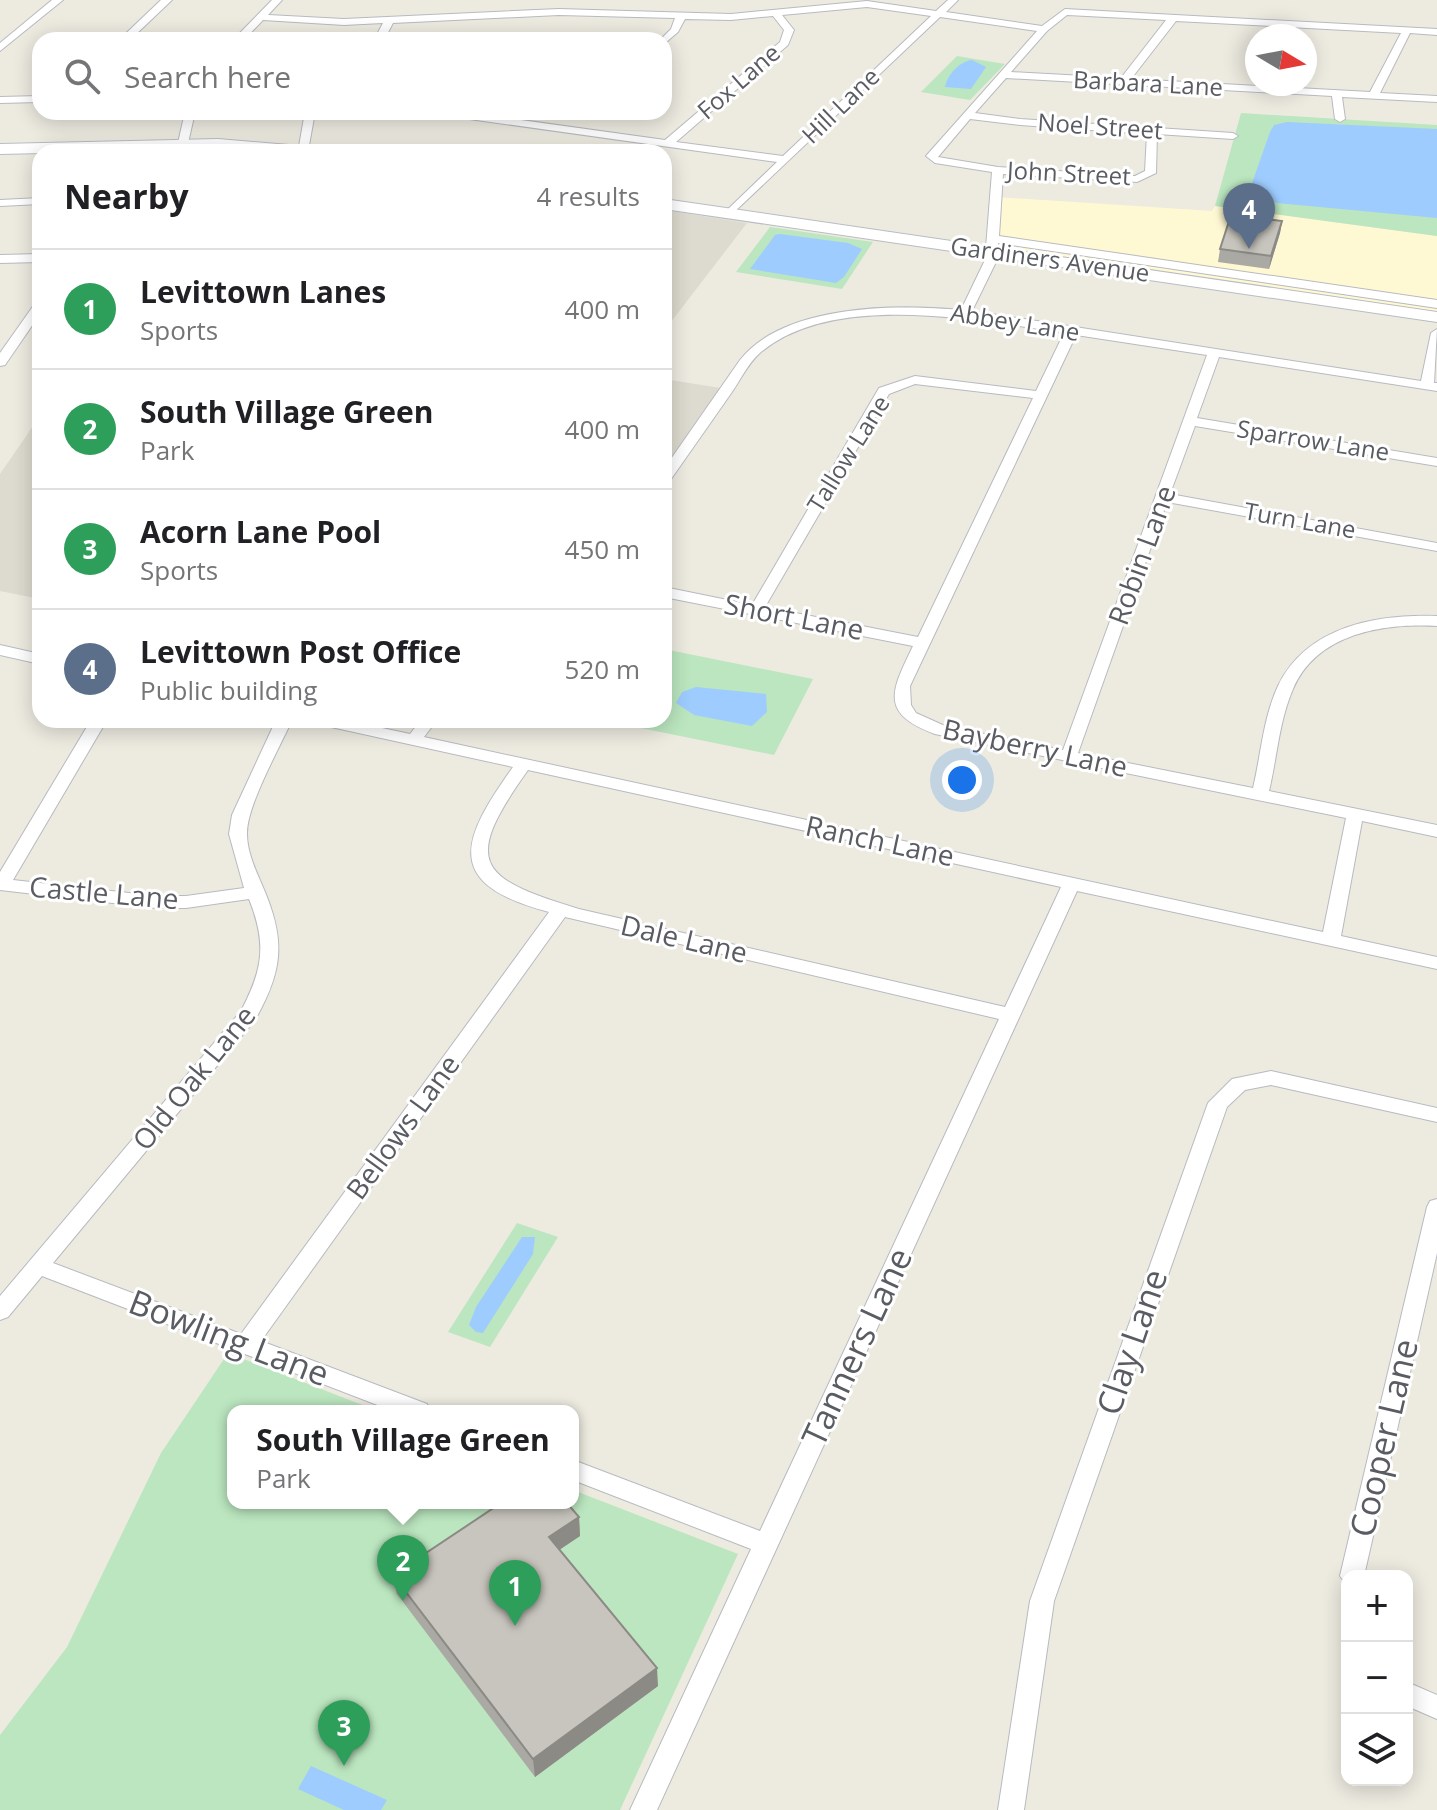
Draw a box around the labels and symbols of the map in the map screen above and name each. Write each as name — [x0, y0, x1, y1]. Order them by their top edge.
north arrow — [1245, 24, 1317, 96]
street label: Fox Lane — [690, 36, 786, 126]
street label: Hill Lane — [794, 60, 886, 150]
street label: Barbara Lane — [1072, 62, 1224, 103]
street label: Noel Street — [1036, 105, 1164, 146]
street label: John Street — [1005, 153, 1132, 192]
pin: 4 — [1223, 183, 1275, 249]
street label: Gardiners Avenue — [949, 228, 1152, 289]
street label: Abbey Lane — [948, 295, 1082, 348]
street label: Tallow Lane — [799, 388, 897, 518]
street label: Sparrow Lane — [1235, 411, 1392, 468]
street label: Robin Lane — [1098, 480, 1184, 630]
street label: Turn Lane — [1242, 493, 1359, 546]
street label: Short Lane — [721, 584, 867, 648]
street label: Bayberry Lane — [939, 709, 1131, 785]
your location — [942, 760, 982, 800]
street label: Ranch Lane — [802, 806, 958, 874]
street label: Castle Lane — [28, 867, 180, 917]
street label: Dale Lane — [617, 905, 751, 971]
street label: Old Oak Lane — [123, 997, 263, 1158]
street label: Bellows Lane — [337, 1046, 468, 1206]
street label: Tanners Lane — [790, 1240, 922, 1453]
street label: Clay Lane — [1085, 1263, 1177, 1421]
street label: Bowling Lane — [123, 1278, 336, 1396]
street label: Cooper Lane — [1338, 1334, 1428, 1541]
pin: 2 — [377, 1535, 429, 1601]
pin: 1 — [489, 1560, 541, 1626]
pin: 3 — [318, 1700, 370, 1766]

